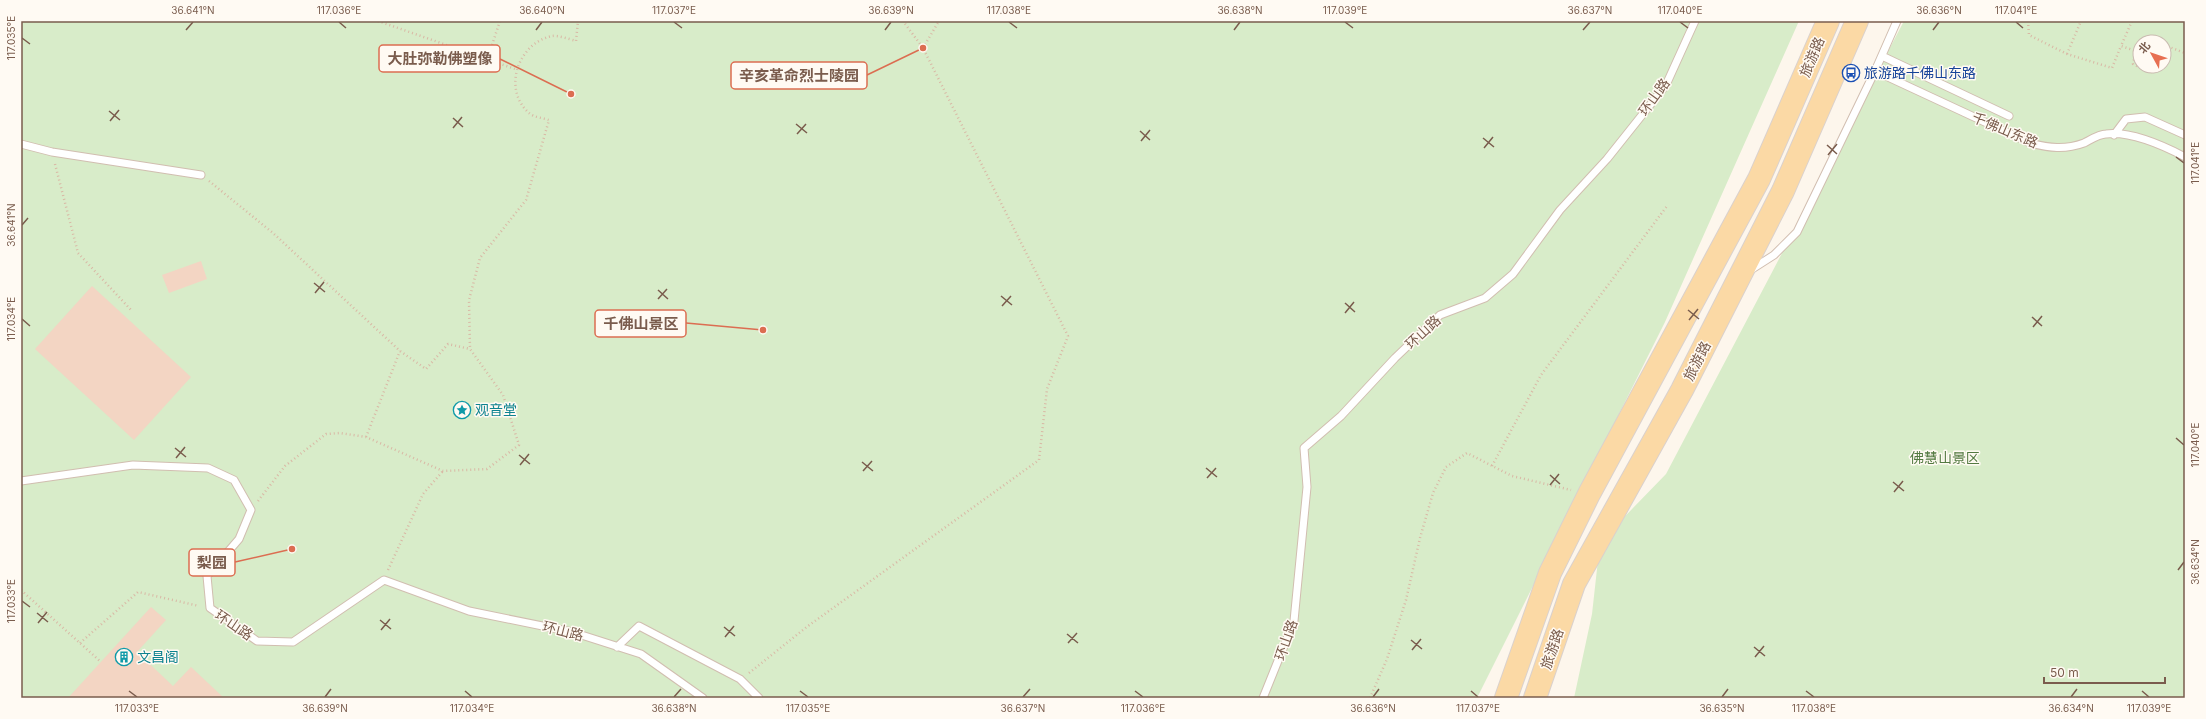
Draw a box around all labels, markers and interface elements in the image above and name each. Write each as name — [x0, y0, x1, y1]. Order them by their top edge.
text: 36.641°N — [171, 4, 215, 16]
text: 117.036°E — [317, 4, 361, 16]
text: 36.640°N — [519, 4, 565, 16]
text: 117.037°E — [652, 4, 696, 16]
text: 36.639°N — [868, 4, 914, 16]
text: 117.038°E — [987, 4, 1031, 16]
text: 36.638°N — [1217, 4, 1263, 16]
text: 117.039°E — [1323, 4, 1367, 16]
text: 36.637°N — [1568, 4, 1612, 16]
text: 117.040°E — [1658, 4, 1702, 16]
text: 36.636°N — [1916, 4, 1962, 16]
text: 117.041°E — [1995, 4, 2037, 16]
text: 117.035°E — [5, 16, 17, 60]
street label: 旅游路 — [1796, 34, 1828, 79]
north arrow — [2132, 34, 2172, 74]
text: 北 — [2135, 39, 2153, 56]
callout: 大肚弥勒佛塑像 — [379, 45, 500, 72]
text: 大肚弥勒佛塑像 — [387, 49, 493, 68]
callout: 辛亥革命烈士陵园 — [731, 62, 867, 89]
bus stop icon: 旅游路千佛山东路 — [1841, 63, 1861, 83]
place label: 旅游路千佛山东路 — [1864, 64, 1976, 81]
text: 辛亥革命烈士陵园 — [739, 66, 859, 85]
street label: 环山路 — [1634, 75, 1673, 119]
street label: 千佛山东路 — [1970, 108, 2041, 151]
text: 117.041°E — [2189, 142, 2201, 184]
text: 36.641°N — [5, 203, 17, 247]
text: 117.034°E — [5, 297, 17, 341]
callout: 千佛山景区 — [595, 310, 686, 337]
street label: 环山路 — [1402, 311, 1444, 352]
text: 千佛山景区 — [603, 314, 679, 333]
street label: 旅游路 — [1679, 338, 1714, 383]
place icon: 观音堂 — [452, 400, 472, 420]
place label: 观音堂 — [475, 401, 517, 418]
text: 117.040°E — [2189, 423, 2201, 467]
park label: 佛慧山景区 — [1910, 449, 1980, 466]
text: 36.634°N — [2189, 539, 2201, 585]
callout: 梨园 — [189, 549, 235, 576]
text: 梨园 — [197, 553, 227, 572]
text: 117.033°E — [5, 579, 17, 623]
street label: 环山路 — [212, 606, 256, 643]
street label: 环山路 — [541, 617, 586, 644]
street label: 环山路 — [1271, 617, 1300, 662]
street label: 旅游路 — [1537, 626, 1566, 671]
building icon: 文昌阁 — [114, 647, 134, 667]
place label: 文昌阁 — [137, 648, 179, 665]
scale bar — [2044, 659, 2165, 685]
text: 50 m — [2050, 665, 2079, 680]
text: 117.033°E — [115, 702, 159, 714]
text: 36.639°N — [302, 702, 348, 714]
text: 117.034°E — [450, 702, 494, 714]
text: 36.638°N — [651, 702, 697, 714]
text: 117.035°E — [786, 702, 830, 714]
text: 36.637°N — [1001, 702, 1045, 714]
text: 117.036°E — [1121, 702, 1165, 714]
text: 36.636°N — [1350, 702, 1396, 714]
text: 117.037°E — [1456, 702, 1500, 714]
text: 36.635°N — [1699, 702, 1745, 714]
text: 117.038°E — [1792, 702, 1836, 714]
text: 36.634°N — [2048, 702, 2094, 714]
text: 117.039°E — [2127, 702, 2171, 714]

